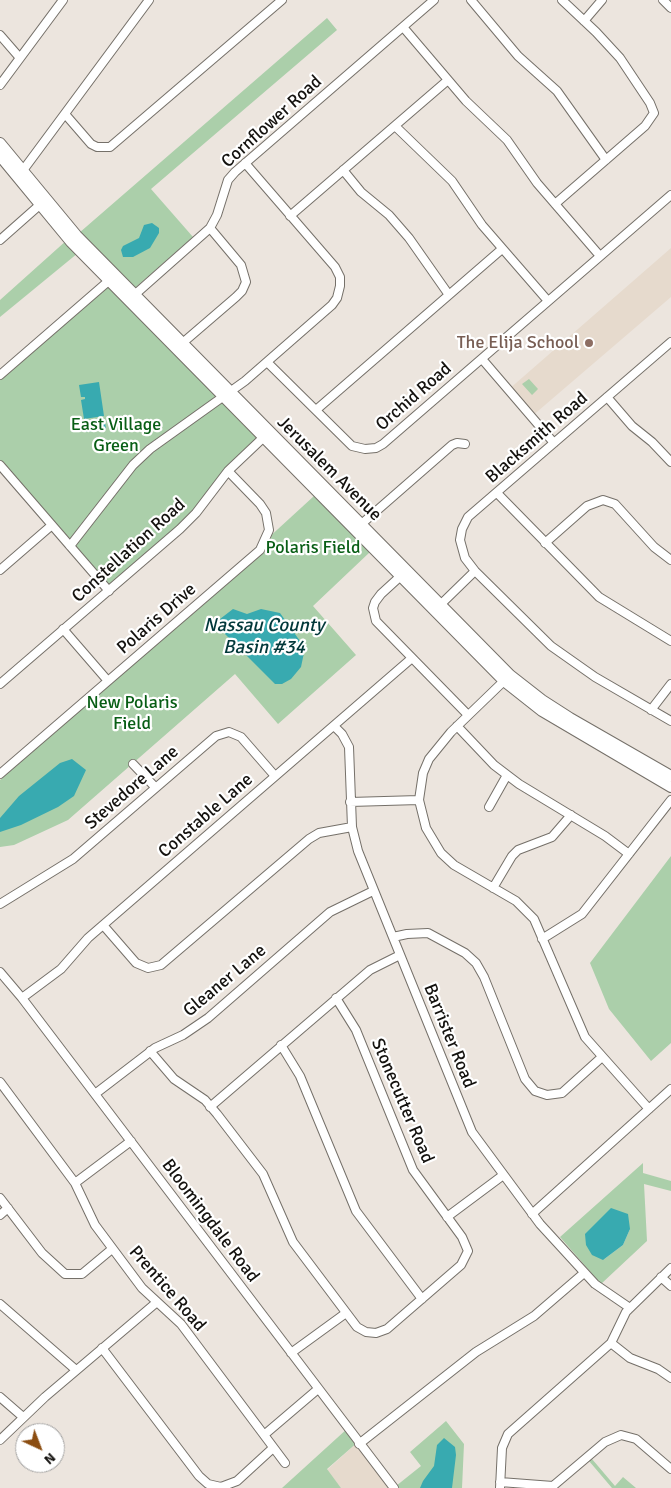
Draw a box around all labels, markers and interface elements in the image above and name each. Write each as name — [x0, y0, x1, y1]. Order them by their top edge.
street label: Cornflower Road — [217, 71, 327, 173]
place label: The Elija School — [457, 332, 579, 354]
marker: The Elija School — [583, 337, 595, 349]
street label: Orchid Road — [372, 358, 456, 436]
street label: Blacksmith Road — [481, 388, 593, 488]
street label: Jerusalem Avenue — [272, 412, 386, 526]
park label: East Village Green — [71, 414, 161, 456]
street label: Constellation Road — [68, 494, 190, 608]
park label: Polaris Field — [265, 537, 361, 559]
street label: Polaris Drive — [113, 579, 201, 659]
water label: Nassau County Basin #34 — [204, 615, 324, 659]
park label: New Polaris Field — [86, 692, 178, 734]
street label: Stevedore Lane — [81, 741, 183, 835]
street label: Constable Lane — [154, 769, 258, 863]
street label: Gleaner Lane — [179, 940, 271, 1022]
street label: Barrister Road — [418, 981, 480, 1091]
street label: Stonecutter Road — [366, 1035, 438, 1167]
street label: Bloomingdale Road — [157, 1155, 263, 1287]
street label: Prentice Road — [124, 1242, 210, 1336]
north arrow — [15, 1423, 65, 1473]
text: N — [41, 1449, 59, 1468]

